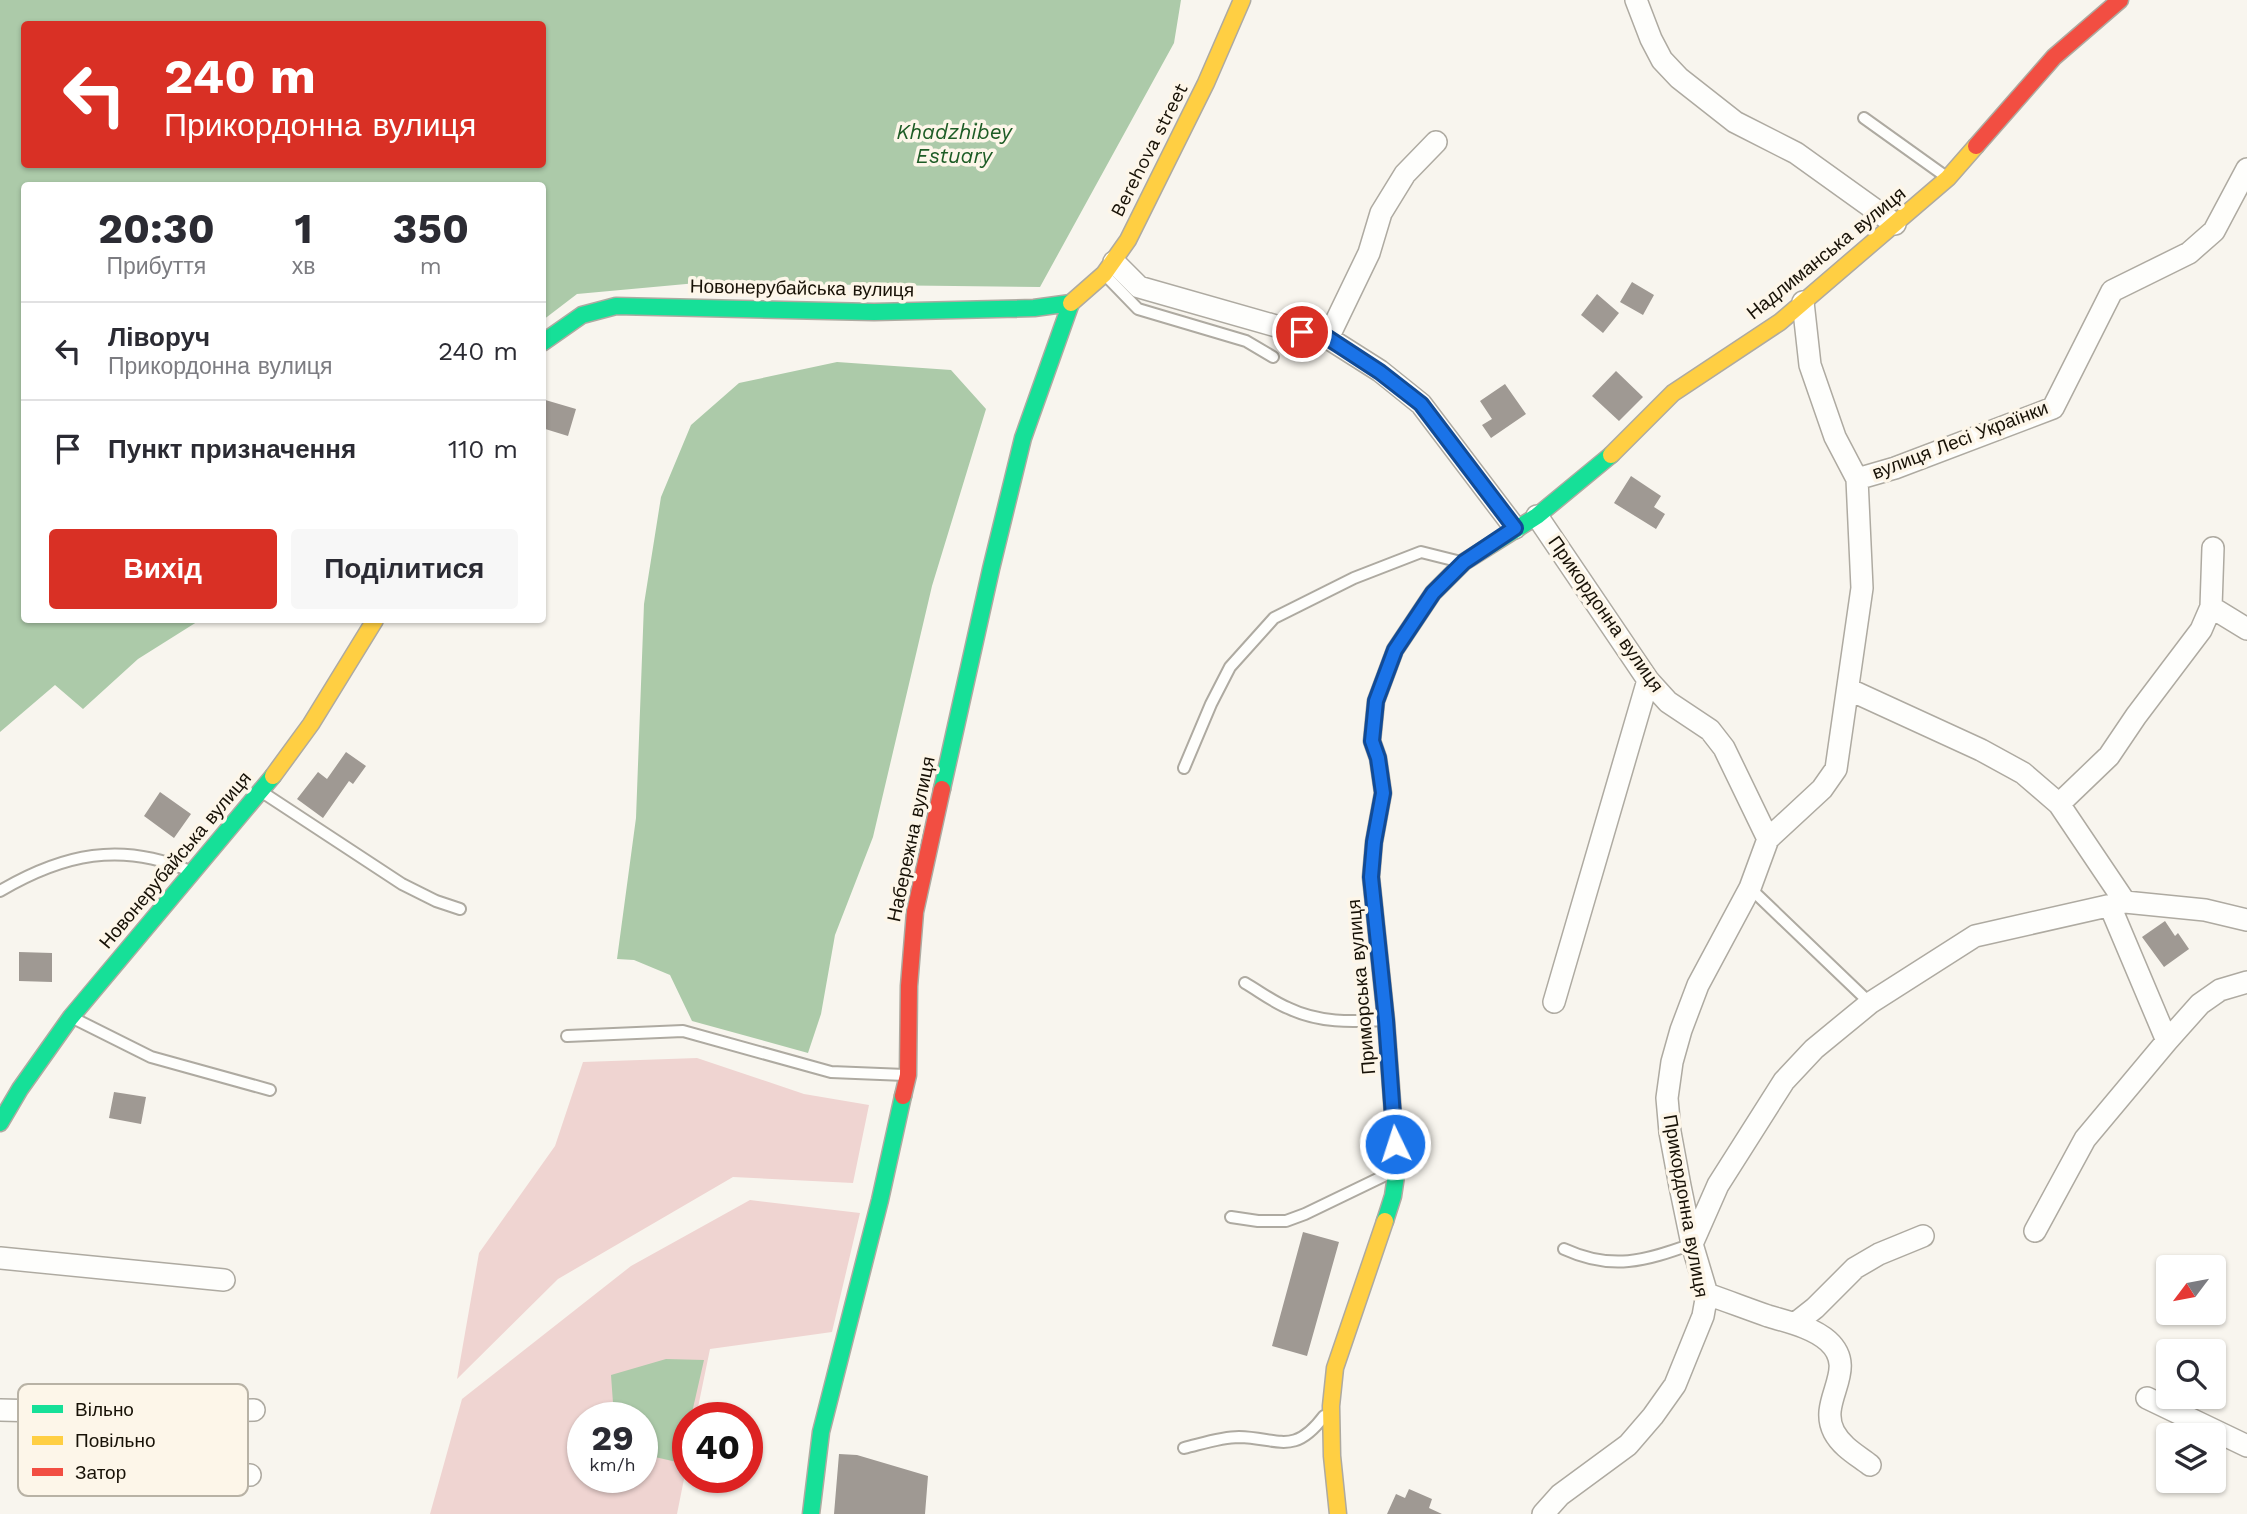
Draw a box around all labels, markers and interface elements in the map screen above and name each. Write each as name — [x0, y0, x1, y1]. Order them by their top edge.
text: 240 m — [164, 47, 316, 105]
icon: left — [49, 49, 140, 140]
street label: Berehova street — [1106, 80, 1192, 220]
text: Прикордонна вулиця — [164, 106, 476, 144]
water label: Khadzhibey Estuary — [896, 119, 1013, 168]
street label: Надлиманська вулиця — [1742, 182, 1910, 324]
text: 20:30 — [98, 204, 215, 253]
text: 1 — [295, 204, 313, 253]
text: 350 — [392, 204, 469, 253]
text: Прибуття — [106, 253, 206, 280]
text: хв — [292, 253, 315, 280]
text: m — [420, 253, 442, 280]
street label: Новонерубайська вулиця — [690, 275, 914, 301]
pin — [1272, 302, 1332, 362]
icon: arrive — [1283, 313, 1321, 351]
text: Ліворуч — [108, 322, 210, 352]
icon: left — [49, 332, 87, 370]
text: 240 m — [438, 336, 518, 366]
text: Прикордонна вулиця — [108, 353, 332, 380]
street label: вулиця Лесі Українки — [1869, 396, 2051, 484]
icon: arrive — [49, 430, 87, 468]
text: Пункт призначення — [108, 434, 356, 464]
text: 110 m — [448, 434, 518, 464]
button: Вихід — [49, 529, 277, 609]
button: Поділитися — [291, 529, 518, 609]
street label: Прикордонна вулиця — [1543, 531, 1669, 697]
street label: Набережна вулиця — [882, 754, 940, 924]
street label: Новонерубайська вулиця — [94, 767, 256, 953]
street label: Приморська вулиця — [1342, 898, 1380, 1076]
position arrow — [1358, 1107, 1432, 1181]
street label: Прикордонна вулиця — [1659, 1113, 1713, 1299]
north arrow — [2156, 1255, 2226, 1325]
map controls — [2156, 1255, 2226, 1493]
button: search — [2156, 1339, 2226, 1409]
legend — [18, 1384, 248, 1496]
text: Вільно — [75, 1398, 134, 1421]
speed limit sign: 40 — [672, 1402, 763, 1493]
text: 29 — [591, 1417, 634, 1459]
button: layers — [2156, 1423, 2226, 1493]
text: Повільно — [75, 1429, 156, 1452]
text: km/h — [589, 1454, 636, 1475]
text: Затор — [75, 1461, 126, 1484]

